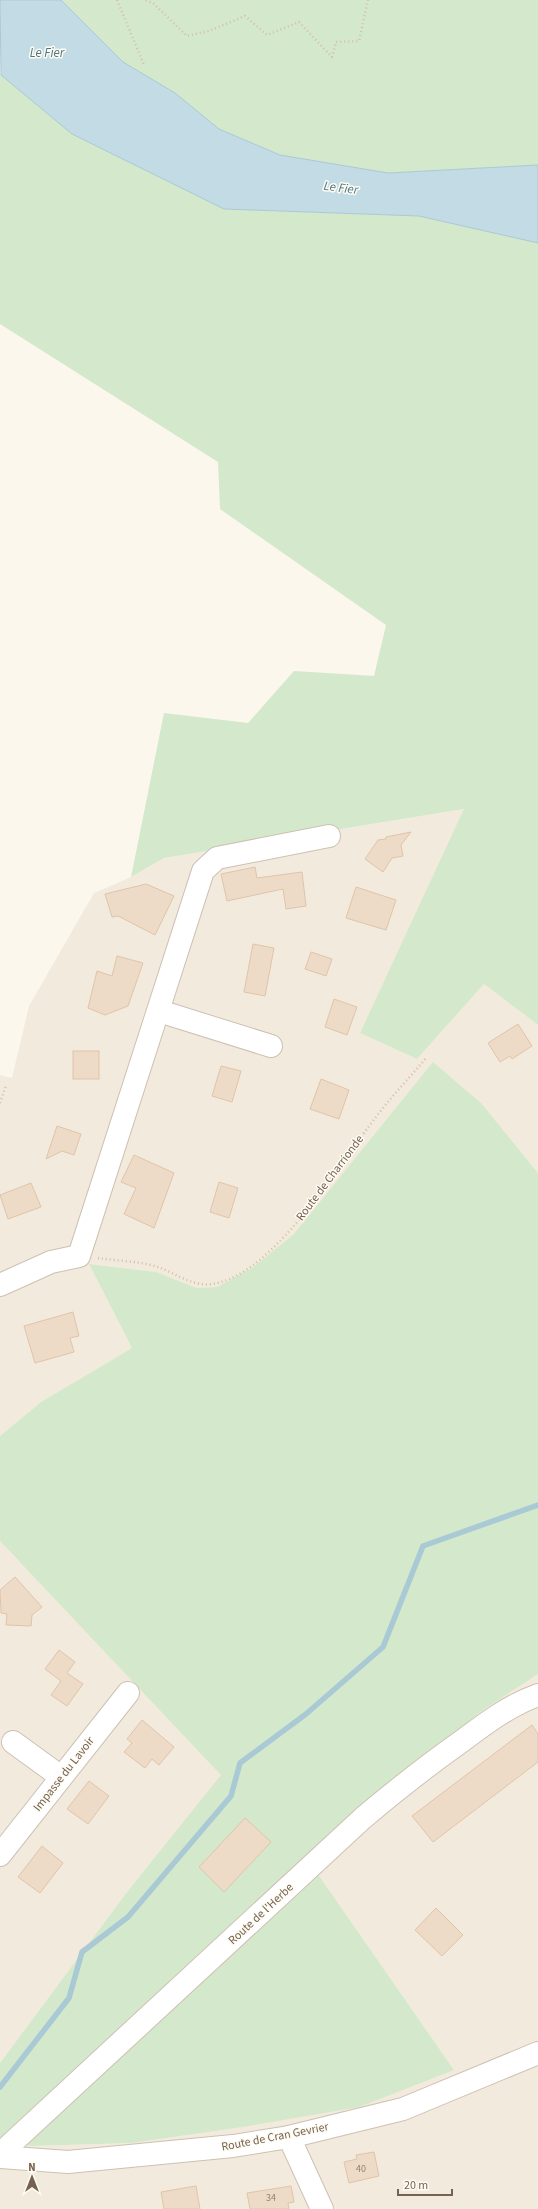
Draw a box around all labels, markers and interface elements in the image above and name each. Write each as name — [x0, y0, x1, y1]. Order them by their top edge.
water label: Le Fier — [30, 44, 65, 62]
water label: Le Fier — [323, 177, 360, 199]
street label: Route de Charrionde — [292, 1132, 368, 1224]
street label: Impasse du Lavoir — [29, 1732, 99, 1815]
street label: Route de l'Herbe — [225, 1879, 297, 1949]
street label: Route de Cran Gevrier — [220, 2118, 331, 2156]
north arrow — [12, 2157, 52, 2197]
text: N — [28, 2160, 36, 2175]
house number: 40 — [356, 2162, 366, 2176]
scale bar — [398, 2171, 452, 2197]
text: 20 m — [404, 2177, 428, 2194]
house number: 34 — [266, 2191, 276, 2205]

